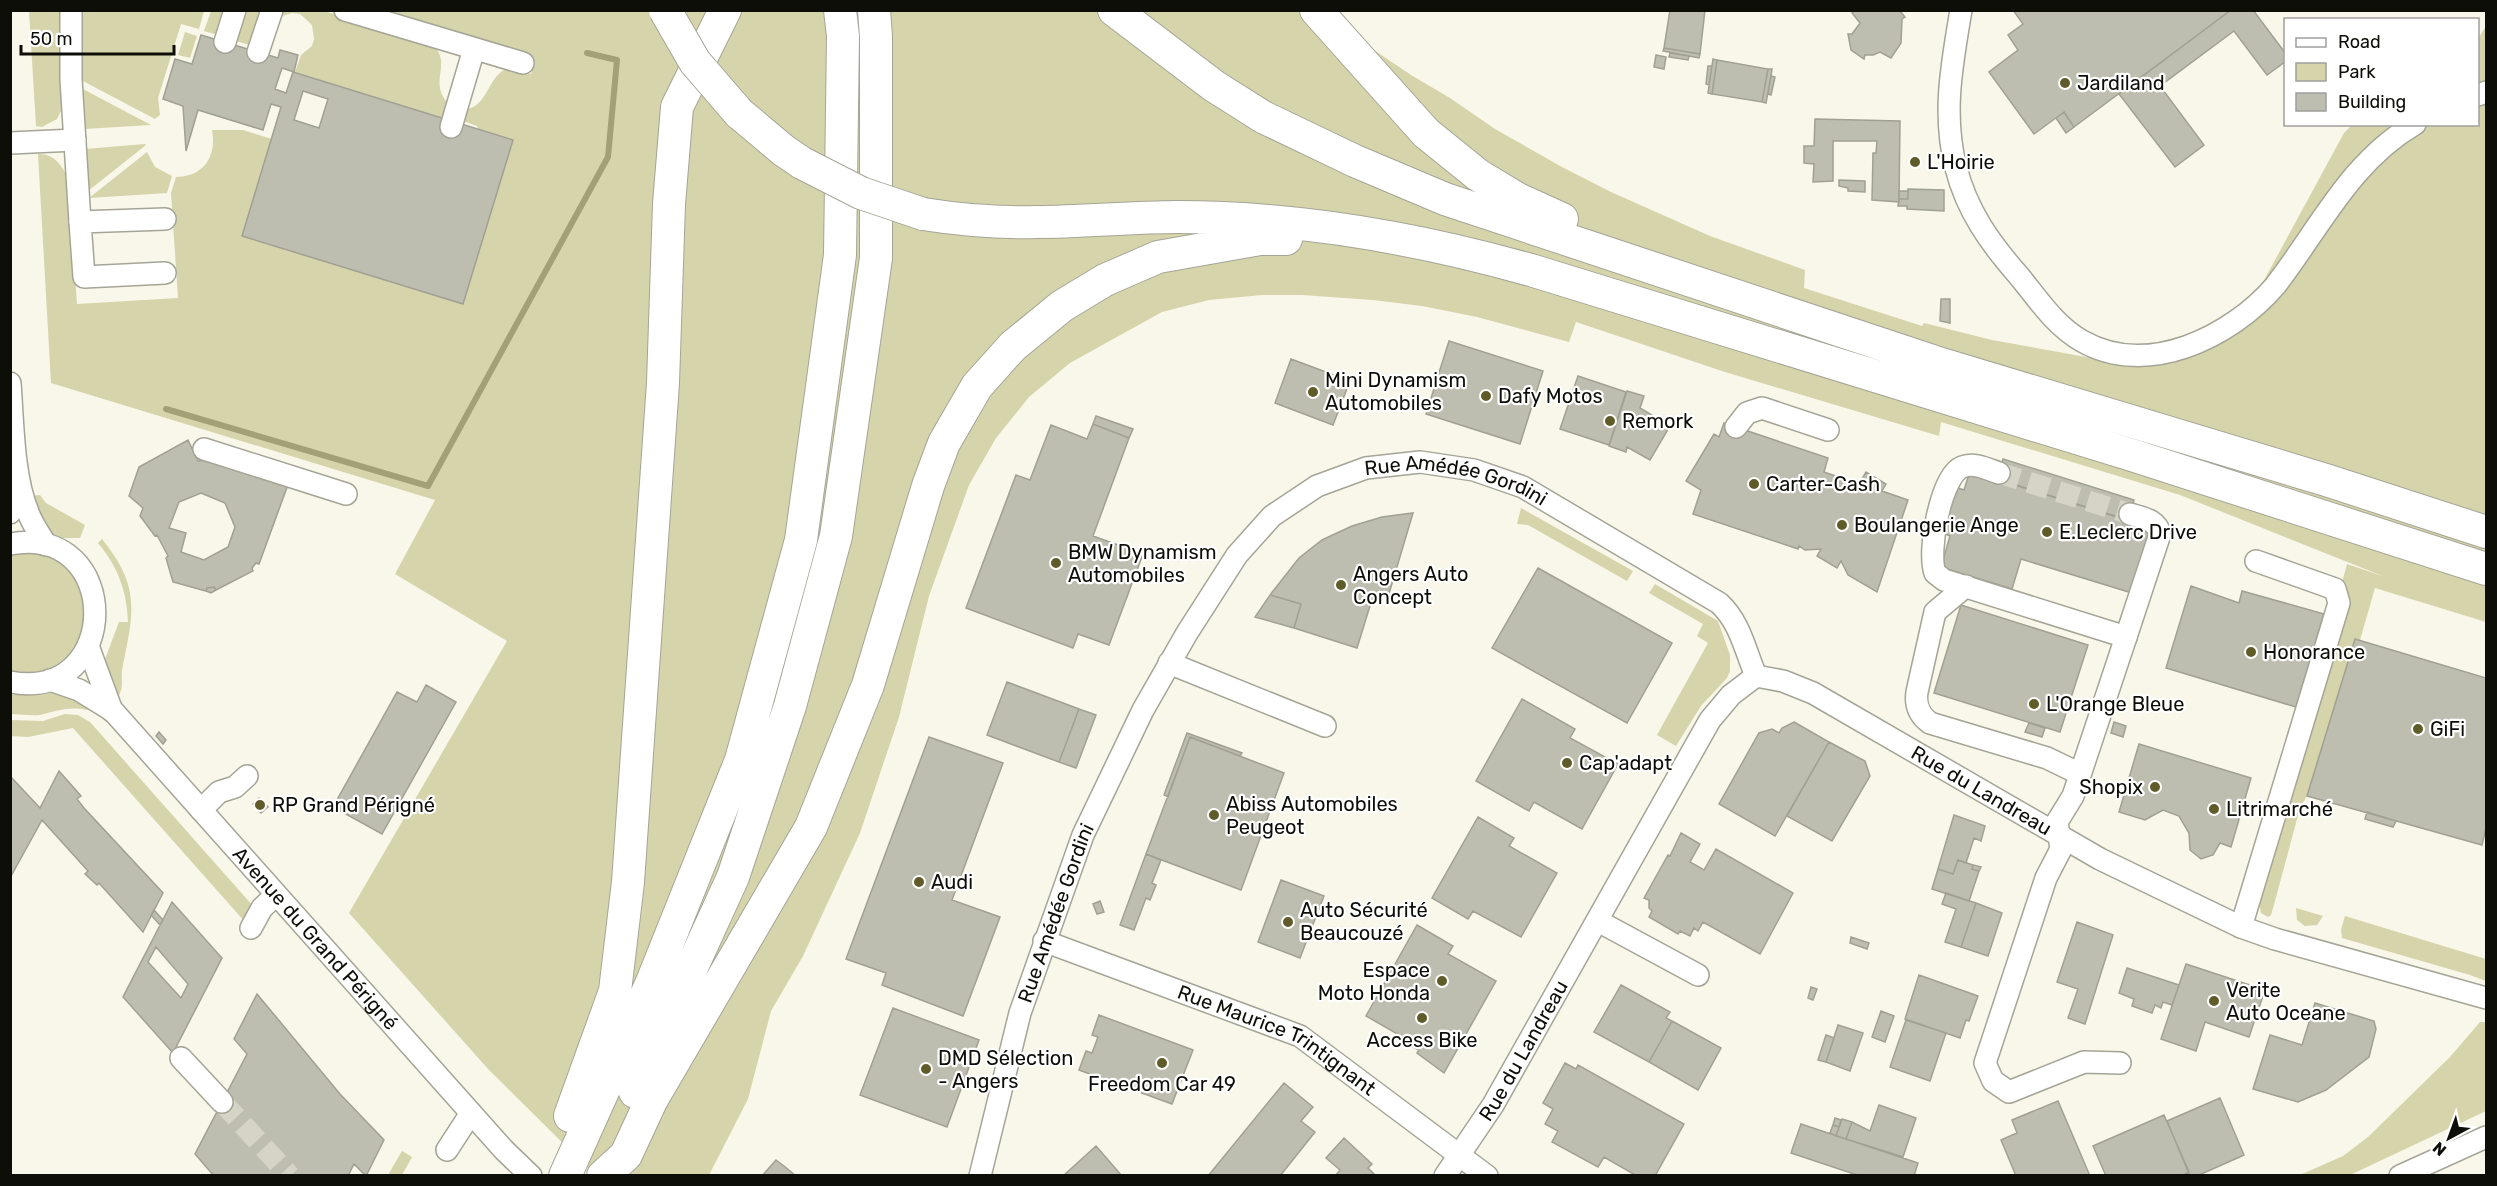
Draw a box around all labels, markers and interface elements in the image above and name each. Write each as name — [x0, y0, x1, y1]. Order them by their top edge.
scale bar — [21, 18, 174, 56]
legend — [2284, 18, 2479, 126]
text: 50 m — [30, 28, 73, 50]
text: Road — [2338, 31, 2381, 53]
text: Park — [2338, 61, 2376, 83]
place label: Jardiland — [2077, 71, 2165, 95]
marker: Jardiland — [2058, 76, 2072, 90]
text: Building — [2338, 91, 2406, 113]
place label: L'Hoirie — [1927, 150, 1995, 174]
marker: L'Hoirie — [1908, 155, 1922, 169]
place label: Mini Dynamism Automobiles — [1325, 368, 1466, 415]
place label: Dafy Motos — [1498, 384, 1603, 408]
marker: Mini Dynamism Automobiles — [1306, 385, 1320, 399]
marker: Dafy Motos — [1479, 389, 1493, 403]
place label: Remork — [1622, 409, 1694, 433]
marker: Remork — [1603, 414, 1617, 428]
street label: Rue Amédée Gordini — [1363, 450, 1552, 511]
place label: Carter-Cash — [1766, 472, 1880, 496]
marker: Carter-Cash — [1747, 477, 1761, 491]
place label: Boulangerie Ange — [1854, 513, 2019, 537]
marker: Boulangerie Ange — [1835, 518, 1849, 532]
place label: E.Leclerc Drive — [2059, 520, 2197, 544]
marker: E.Leclerc Drive — [2040, 525, 2054, 539]
place label: BMW Dynamism Automobiles — [1068, 540, 1216, 587]
marker: BMW Dynamism Automobiles — [1049, 556, 1063, 570]
place label: Angers Auto Concept — [1353, 562, 1468, 609]
marker: Angers Auto Concept — [1334, 578, 1348, 592]
place label: Honorance — [2263, 640, 2365, 664]
marker: Honorance — [2244, 645, 2258, 659]
place label: L'Orange Bleue — [2046, 692, 2184, 716]
marker: L'Orange Bleue — [2027, 697, 2041, 711]
place label: GiFi — [2430, 717, 2465, 741]
marker: GiFi — [2411, 722, 2425, 736]
street label: Rue du Landreau — [1907, 740, 2056, 840]
place label: Cap'adapt — [1579, 751, 1672, 775]
marker: Cap'adapt — [1560, 756, 1574, 770]
place label: Shopix — [2079, 775, 2143, 799]
marker: Shopix — [2148, 780, 2162, 794]
place label: Abiss Automobiles Peugeot — [1226, 792, 1398, 839]
place label: RP Grand Périgné — [272, 793, 435, 817]
place label: Litrimarché — [2226, 797, 2333, 821]
marker: RP Grand Périgné — [253, 798, 267, 812]
marker: Litrimarché — [2207, 802, 2221, 816]
marker: Abiss Automobiles Peugeot — [1207, 808, 1221, 822]
street label: Rue Amédée Gordini — [1013, 819, 1099, 1006]
street label: Avenue du Grand Périgné — [228, 842, 403, 1035]
place label: Audi — [931, 870, 973, 894]
marker: Audi — [912, 875, 926, 889]
place label: Auto Sécurité Beaucouzé — [1300, 898, 1428, 945]
marker: Auto Sécurité Beaucouzé — [1281, 915, 1295, 929]
place label: Espace Moto Honda — [1318, 958, 1430, 1005]
marker: Espace Moto Honda — [1435, 974, 1449, 988]
street label: Rue du Landreau — [1474, 976, 1573, 1126]
place label: Verite Auto Oceane — [2226, 978, 2346, 1025]
street label: Rue Maurice Trintignant — [1174, 980, 1381, 1101]
marker: Verite Auto Oceane — [2207, 994, 2221, 1008]
marker: Access Bike — [1415, 1011, 1429, 1025]
place label: Access Bike — [1366, 1028, 1478, 1052]
place label: DMD Sélection - Angers — [938, 1046, 1073, 1093]
marker: Freedom Car 49 — [1155, 1056, 1169, 1070]
marker: DMD Sélection - Angers — [919, 1062, 933, 1076]
place label: Freedom Car 49 — [1088, 1072, 1236, 1096]
north arrow — [2419, 1108, 2479, 1168]
text: N — [2429, 1138, 2450, 1160]

